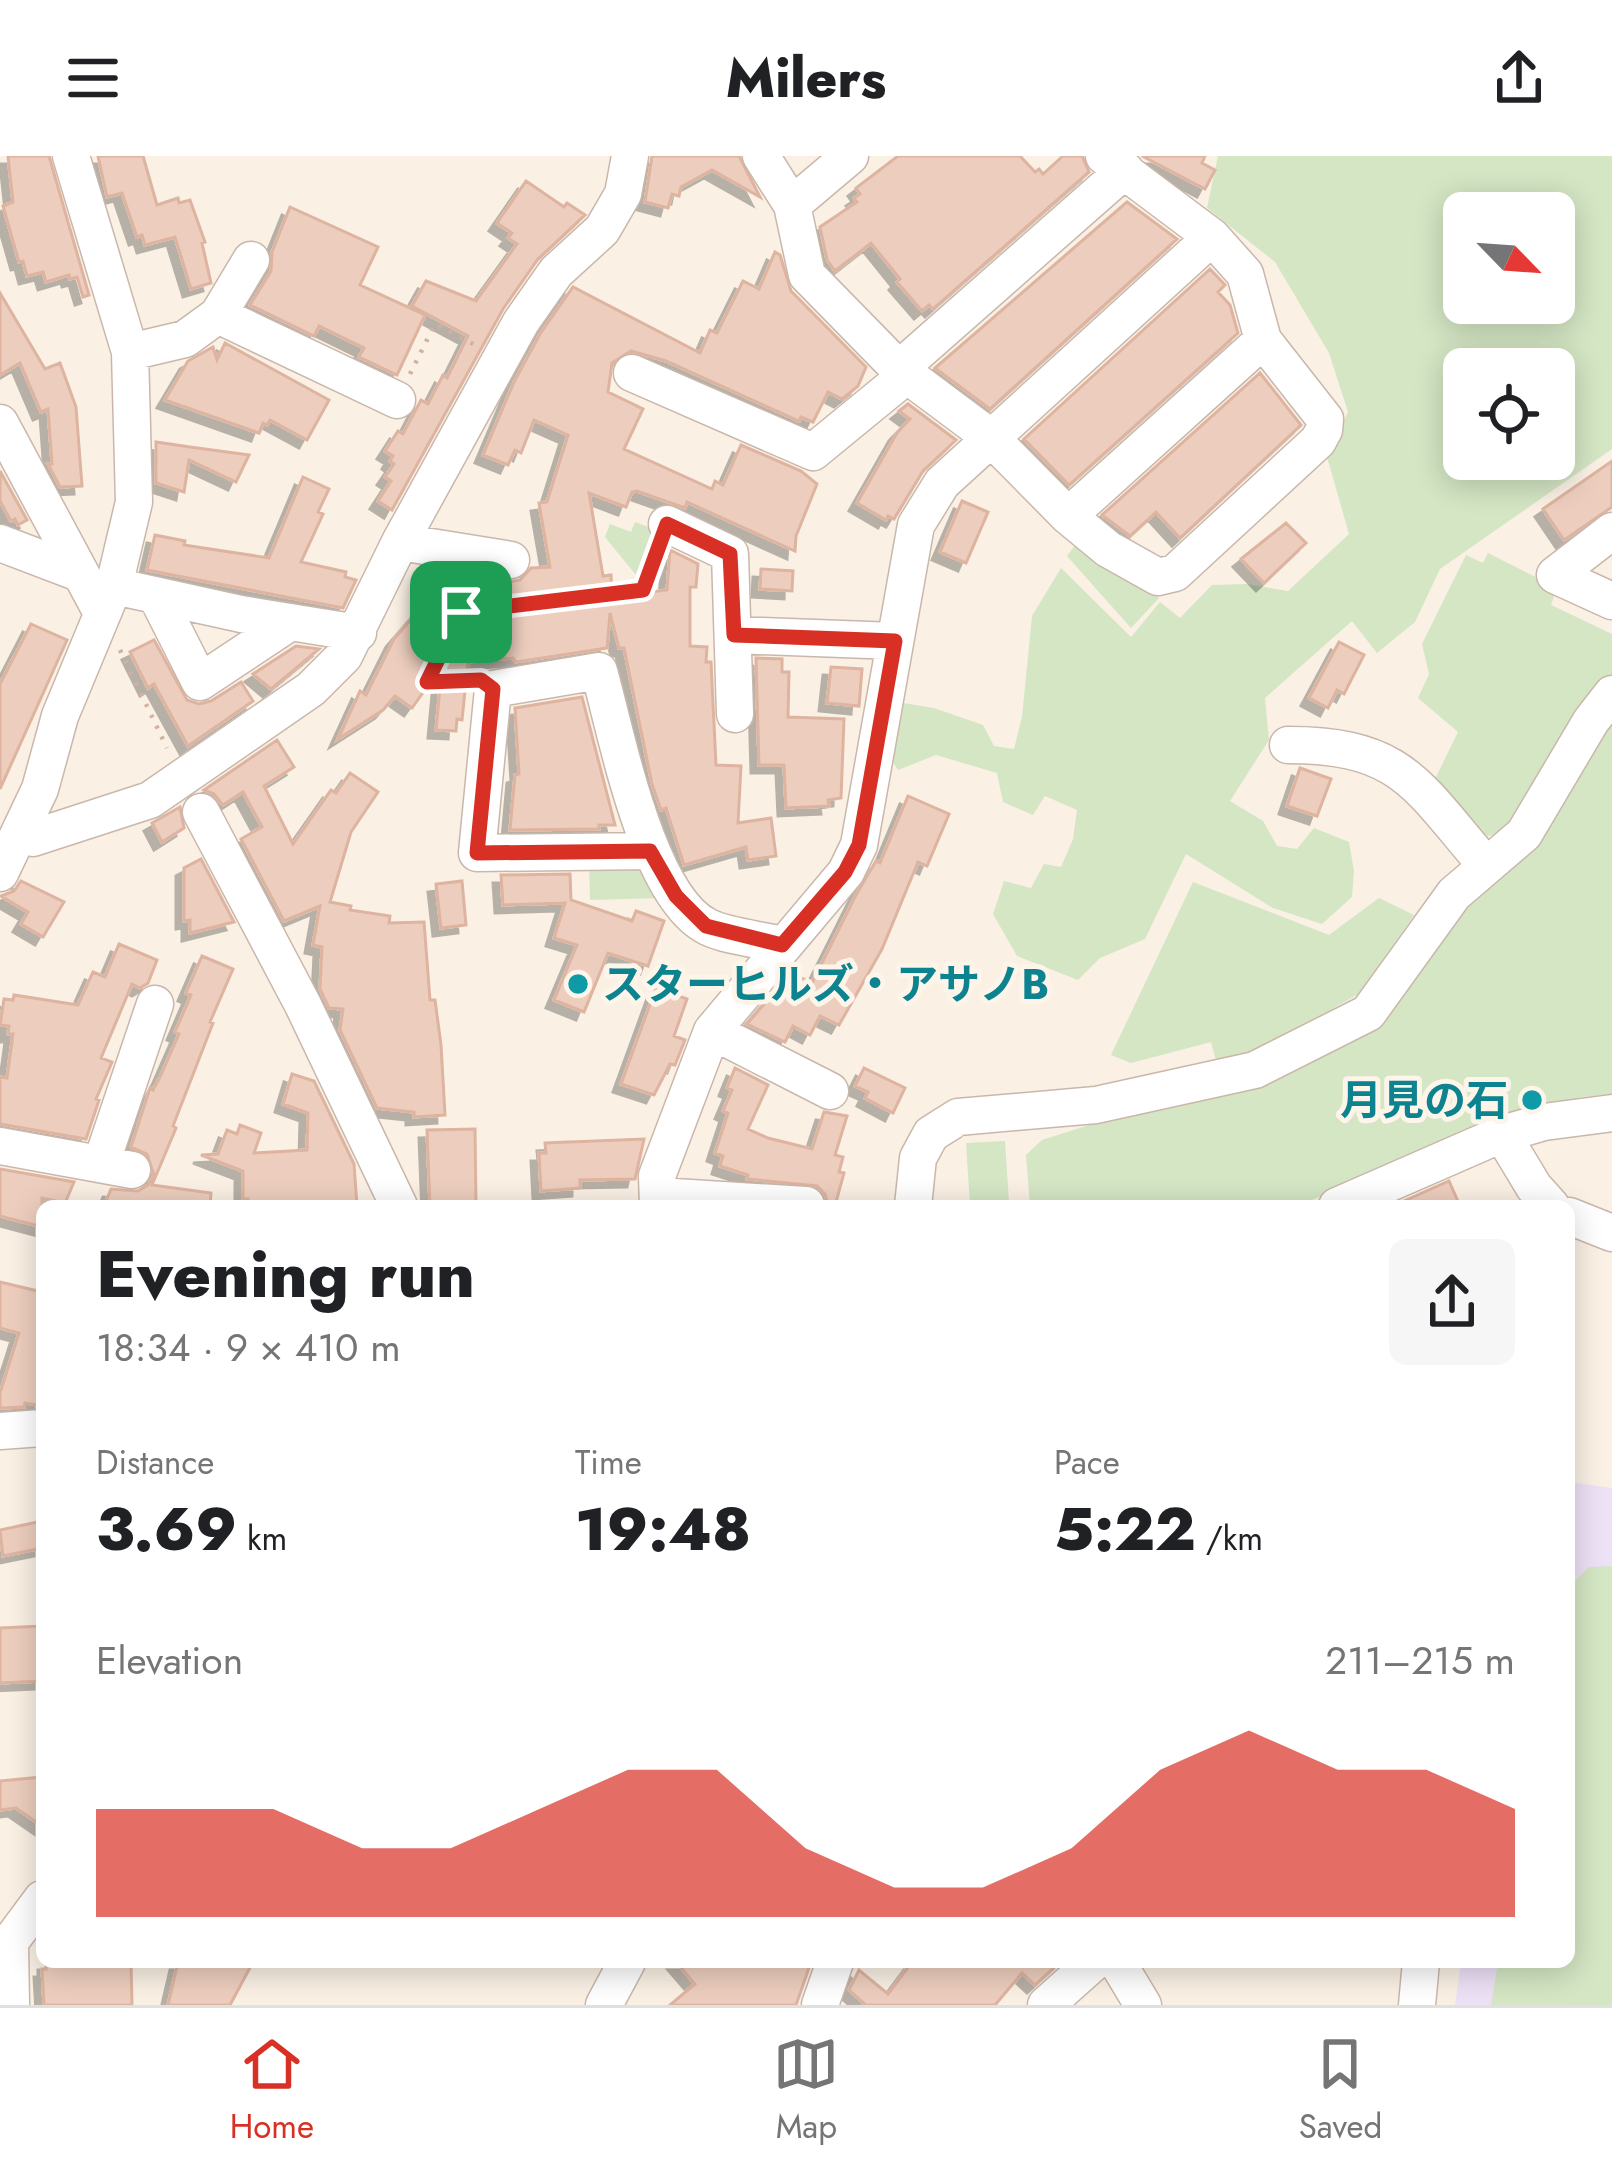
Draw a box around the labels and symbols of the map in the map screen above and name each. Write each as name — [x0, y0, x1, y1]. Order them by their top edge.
north arrow — [1443, 192, 1575, 324]
pin — [410, 561, 512, 663]
place label: スターヒルズ・アサノB — [602, 954, 1049, 1015]
marker: スターヒルズ・アサノB — [565, 971, 591, 997]
place label: 月見の石 — [1340, 1070, 1508, 1131]
marker: 月見の石 — [1519, 1087, 1545, 1113]

